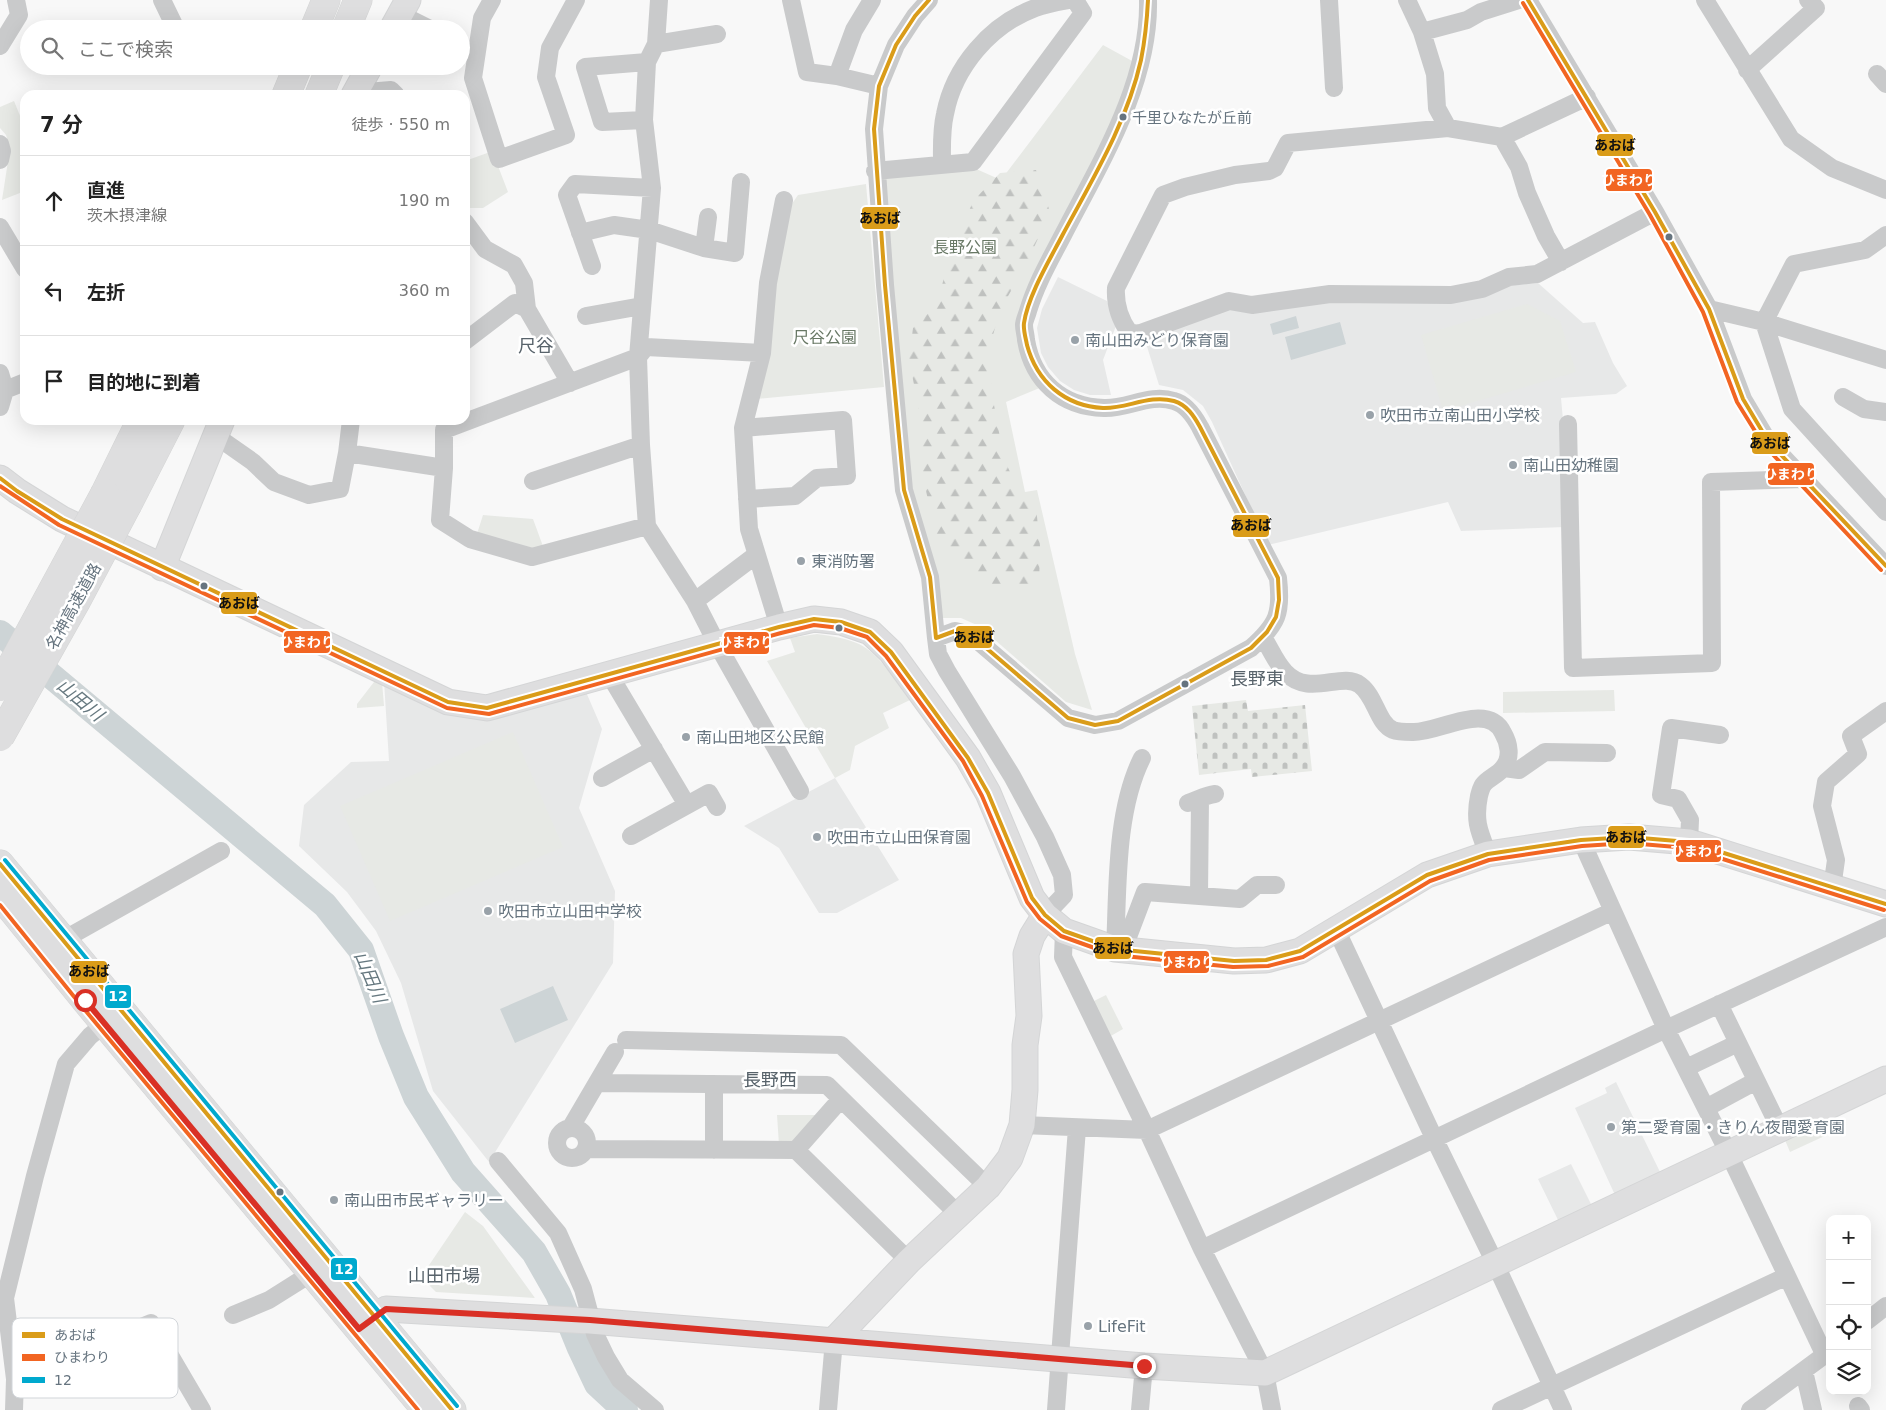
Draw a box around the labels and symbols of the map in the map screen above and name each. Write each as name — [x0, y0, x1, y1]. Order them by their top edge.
place label: 千里ひなたが丘前 — [1132, 109, 1252, 127]
marker: 千里ひなたが丘前 — [1118, 112, 1128, 122]
line badge: あおば — [1596, 133, 1634, 157]
text: あおば — [1594, 137, 1636, 153]
line badge: ひまわり — [1605, 168, 1653, 192]
text: ひまわり — [1601, 172, 1657, 188]
line badge: あおば — [861, 206, 899, 230]
text: あおば — [859, 210, 901, 226]
unlabelled marker — [1664, 232, 1674, 242]
park label: 長野公園 — [933, 238, 997, 257]
park label: 尺谷公園 — [793, 328, 857, 347]
place label: 南山田みどり保育園 — [1085, 331, 1229, 350]
marker: 南山田みどり保育園 — [1069, 334, 1081, 346]
district label: 尺谷 — [518, 335, 554, 356]
place label: 吹田市立南山田小学校 — [1380, 406, 1540, 425]
marker: 吹田市立南山田小学校 — [1364, 409, 1376, 421]
line badge: あおば — [1751, 431, 1789, 455]
text: あおば — [1749, 435, 1791, 451]
place label: 南山田幼稚園 — [1523, 456, 1619, 475]
marker: 南山田幼稚園 — [1507, 459, 1519, 471]
line badge: ひまわり — [1767, 462, 1815, 486]
text: ひまわり — [1763, 466, 1819, 482]
line badge: あおば — [1232, 514, 1270, 538]
text: あおば — [1230, 517, 1272, 533]
place label: 東消防署 — [811, 552, 875, 571]
marker: 東消防署 — [795, 555, 807, 567]
street label: 名神高速道路 — [42, 560, 105, 653]
unlabelled marker — [199, 581, 209, 591]
line badge: あおば — [220, 591, 258, 615]
text: あおば — [218, 595, 260, 611]
unlabelled marker — [834, 623, 844, 633]
line badge: あおば — [955, 625, 993, 649]
text: あおば — [953, 629, 995, 645]
line badge: ひまわり — [283, 630, 331, 654]
line badge: ひまわり — [723, 631, 770, 655]
text: ひまわり — [279, 634, 335, 650]
text: ひまわり — [718, 634, 774, 650]
district label: 長野東 — [1230, 668, 1284, 689]
water label: 山田川 — [53, 674, 109, 726]
unlabelled marker — [1180, 679, 1190, 689]
place label: 南山田地区公民館 — [696, 728, 824, 747]
marker: 南山田地区公民館 — [680, 731, 692, 743]
line badge: あおば — [1607, 825, 1645, 849]
place label: 吹田市立山田保育園 — [827, 828, 971, 847]
text: あおば — [1605, 829, 1647, 845]
marker: 吹田市立山田保育園 — [811, 831, 823, 843]
line badge: ひまわり — [1675, 839, 1722, 863]
text: ひまわり — [1670, 843, 1726, 859]
place label: 吹田市立山田中学校 — [498, 902, 642, 921]
marker: 吹田市立山田中学校 — [482, 905, 494, 917]
line badge: あおば — [1094, 936, 1132, 960]
text: あおば — [1092, 940, 1134, 956]
water label: 山田川 — [350, 948, 391, 1008]
line badge: ひまわり — [1163, 950, 1210, 974]
text: ひまわり — [1159, 954, 1215, 970]
line badge: あおば — [70, 960, 108, 984]
text: あおば — [68, 963, 110, 979]
line badge: 12 — [104, 984, 132, 1009]
text: 12 — [108, 988, 128, 1004]
route start — [74, 989, 97, 1012]
district label: 長野西 — [743, 1069, 797, 1090]
place label: 第二愛育園・きりん夜間愛育園 — [1621, 1118, 1845, 1137]
marker: 第二愛育園・きりん夜間愛育園 — [1605, 1121, 1617, 1133]
unlabelled marker — [275, 1187, 285, 1197]
place label: 南山田市民ギャラリー — [344, 1191, 504, 1210]
marker: 南山田市民ギャラリー — [328, 1194, 340, 1206]
line badge: 12 — [330, 1257, 358, 1281]
text: 12 — [334, 1261, 354, 1277]
district label: 山田市場 — [408, 1265, 480, 1286]
place label: LifeFit — [1098, 1317, 1146, 1336]
legend — [12, 1318, 178, 1398]
marker: LifeFit — [1082, 1320, 1094, 1332]
text: あおば — [54, 1327, 96, 1343]
text: ひまわり — [54, 1349, 110, 1365]
route end — [1133, 1355, 1156, 1378]
text: 12 — [54, 1372, 72, 1388]

